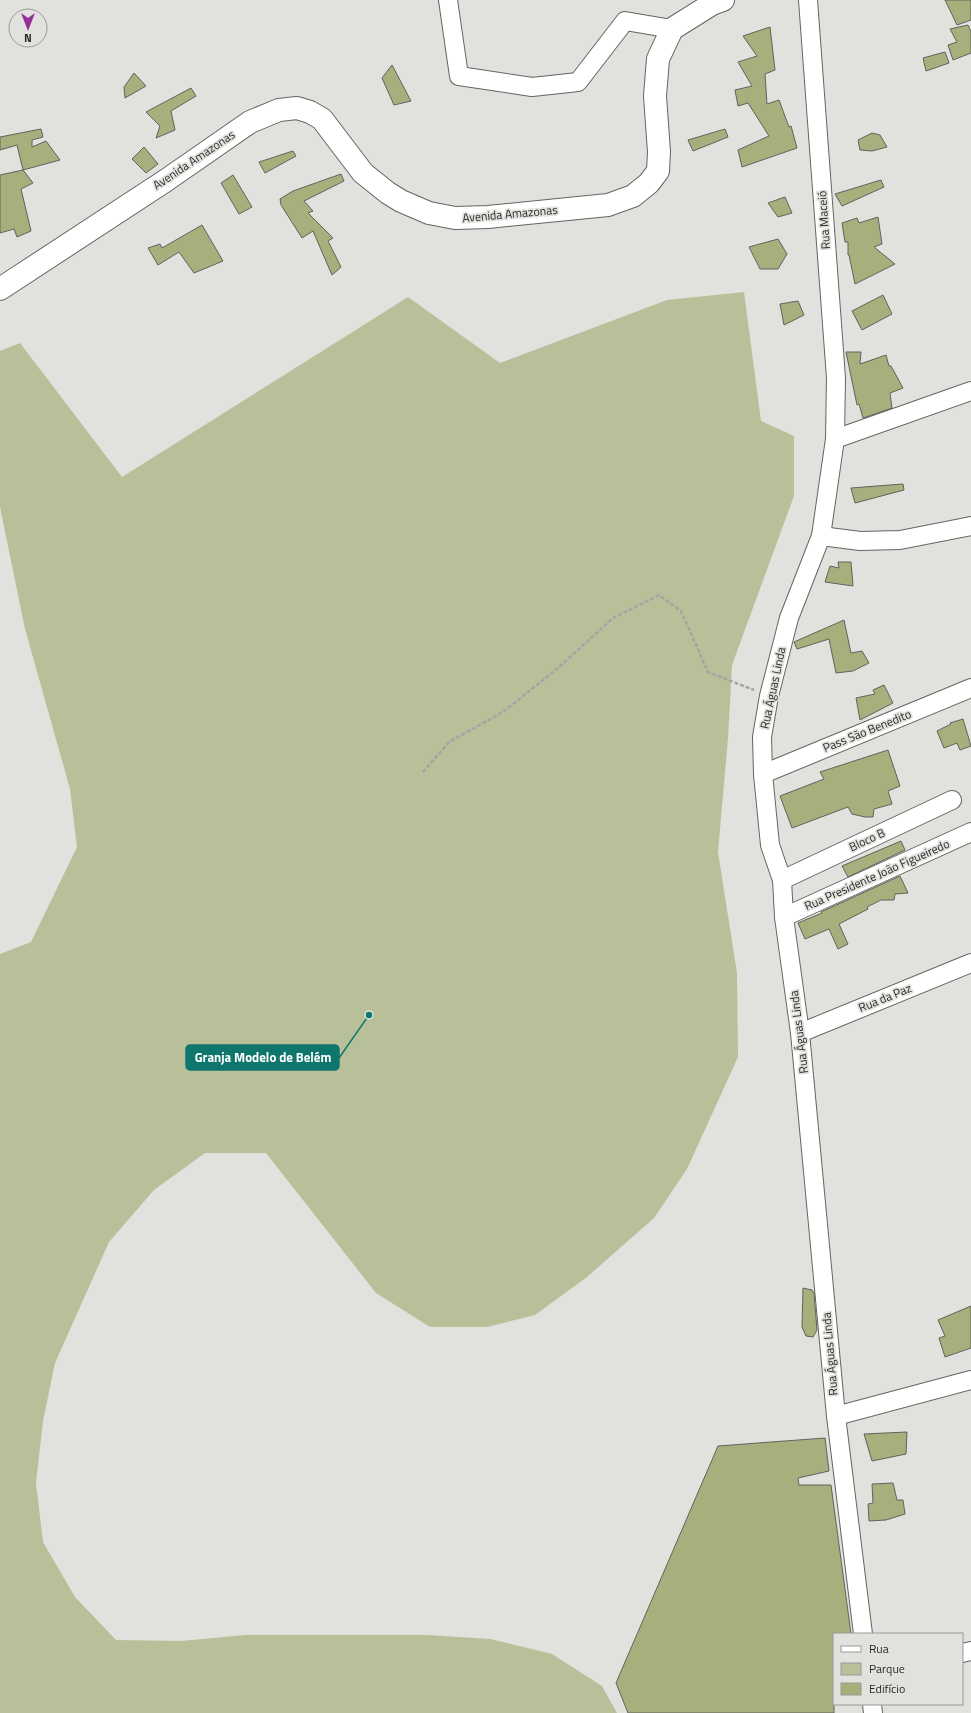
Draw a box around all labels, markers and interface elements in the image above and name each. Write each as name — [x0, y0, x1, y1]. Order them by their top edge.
north arrow — [8, 8, 48, 48]
text: N — [24, 30, 32, 46]
street label: Avenida Amazonas — [149, 125, 239, 194]
street label: Rua Maceió — [812, 190, 835, 250]
street label: Avenida Amazonas — [461, 200, 559, 227]
street label: Rua Águas Linda — [755, 645, 790, 731]
street label: Pass São Benedito — [820, 704, 914, 757]
street label: Bloco B — [846, 823, 888, 856]
street label: Rua Presidente João Figueiredo — [801, 834, 952, 915]
street label: Rua da Paz — [855, 978, 914, 1017]
street label: Rua Águas Linda — [784, 990, 813, 1075]
callout: Granja Modelo de Belém — [186, 1045, 339, 1070]
text: Granja Modelo de Belém — [195, 1047, 331, 1067]
street label: Rua Águas Linda — [816, 1312, 843, 1396]
legend — [833, 1633, 963, 1705]
text: Rua — [869, 1639, 889, 1658]
text: Parque — [869, 1659, 905, 1678]
text: Edifício — [869, 1679, 905, 1698]

